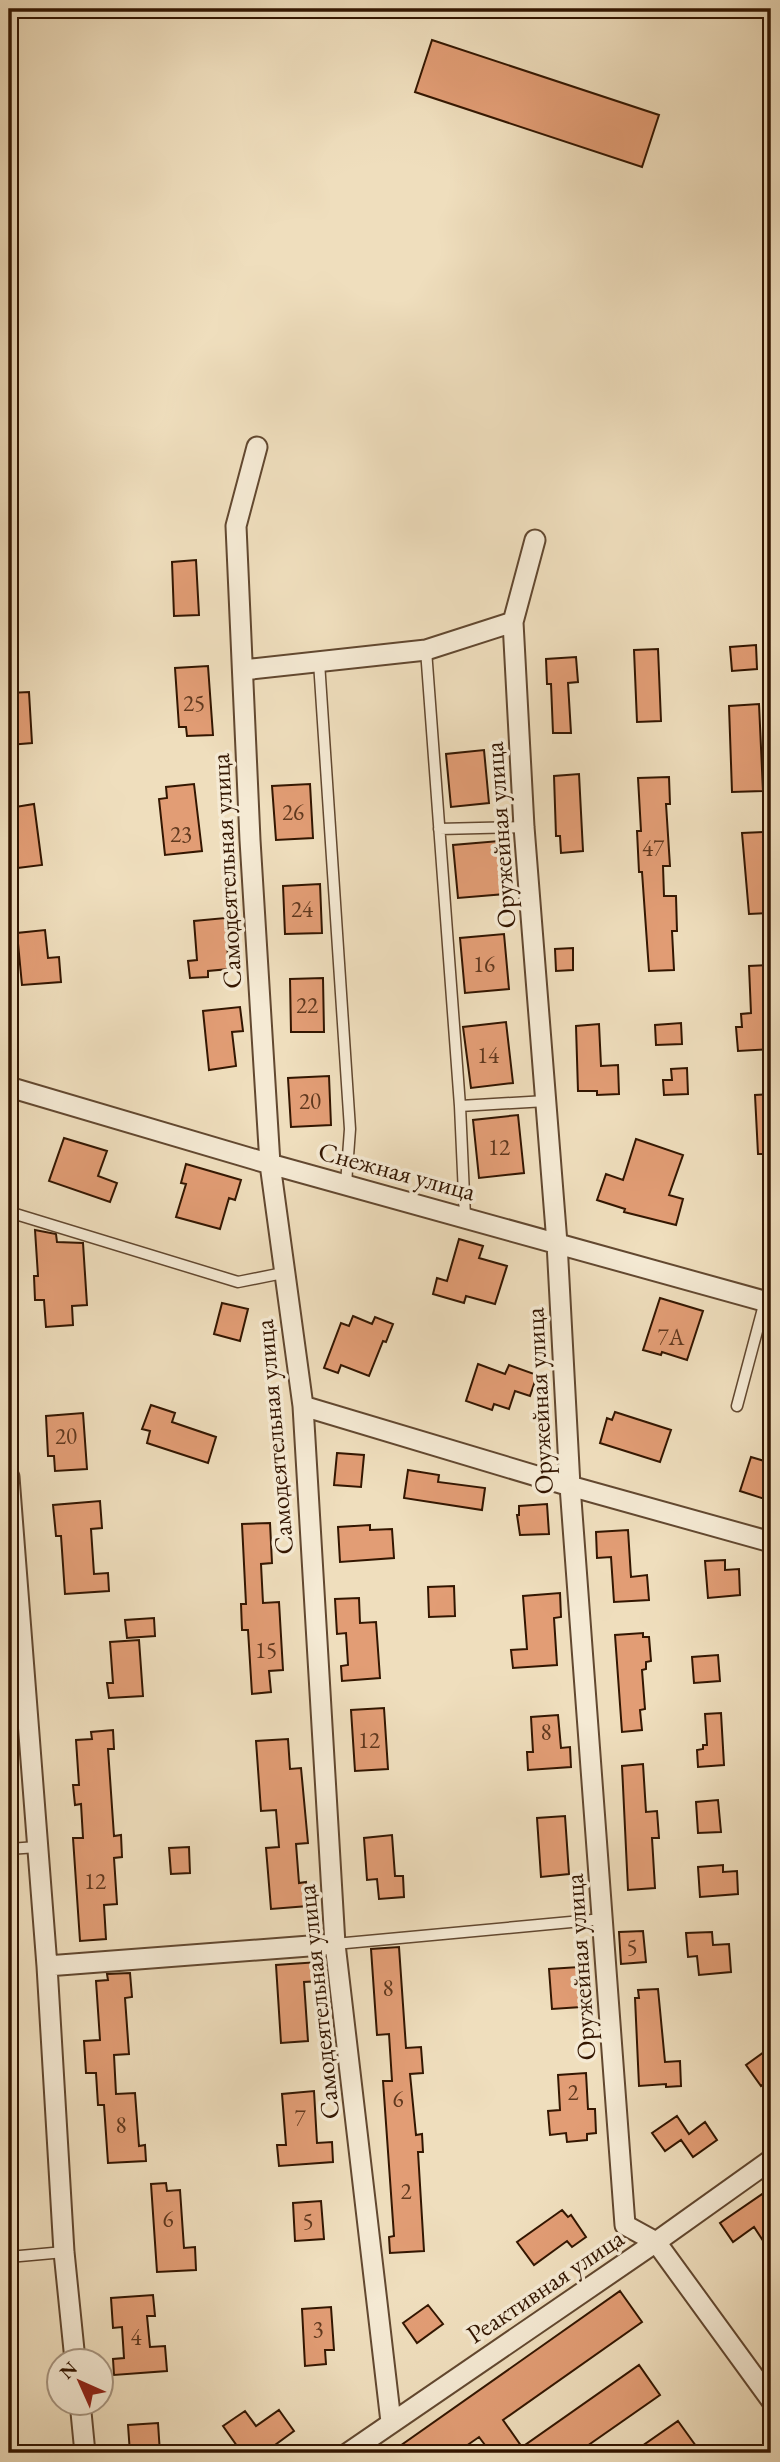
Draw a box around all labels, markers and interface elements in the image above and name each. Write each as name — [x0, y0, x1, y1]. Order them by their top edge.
house number: 25 — [183, 688, 205, 718]
street label: Оружейная улица — [476, 740, 523, 930]
street label: Самодеятельная улица — [203, 752, 249, 990]
house number: 26 — [282, 797, 304, 827]
house number: 23 — [170, 819, 192, 849]
house number: 47 — [642, 833, 665, 863]
house number: 24 — [291, 894, 314, 924]
house number: 16 — [473, 949, 495, 979]
house number: 22 — [296, 990, 318, 1020]
house number: 14 — [477, 1040, 500, 1070]
house number: 20 — [299, 1086, 321, 1116]
house number: 12 — [488, 1132, 510, 1162]
street label: Снежная улица — [315, 1134, 480, 1208]
street label: Оружейная улица — [517, 1306, 561, 1495]
street label: Самодеятельная улица — [247, 1317, 301, 1556]
house number: 7А — [658, 1322, 686, 1352]
house number: 20 — [55, 1421, 77, 1451]
house number: 15 — [255, 1635, 277, 1665]
house number: 8 — [540, 1717, 552, 1747]
house number: 12 — [358, 1725, 380, 1755]
house number: 12 — [84, 1866, 106, 1896]
street label: Оружейная улица — [556, 1872, 603, 2062]
street label: Самодеятельная улица — [289, 1882, 347, 2121]
house number: 5 — [626, 1932, 638, 1962]
house number: 8 — [382, 1973, 394, 2003]
house number: 2 — [567, 2077, 579, 2107]
house number: 6 — [392, 2084, 404, 2114]
house number: 7 — [294, 2103, 306, 2133]
house number: 8 — [115, 2110, 127, 2140]
house number: 2 — [400, 2176, 412, 2206]
house number: 6 — [162, 2204, 174, 2234]
house number: 5 — [302, 2206, 314, 2236]
street label: Реактивная улица — [460, 2220, 631, 2351]
house number: 3 — [312, 2314, 324, 2344]
house number: 4 — [130, 2322, 142, 2352]
north arrow — [46, 2346, 116, 2416]
text: N — [54, 2356, 83, 2385]

